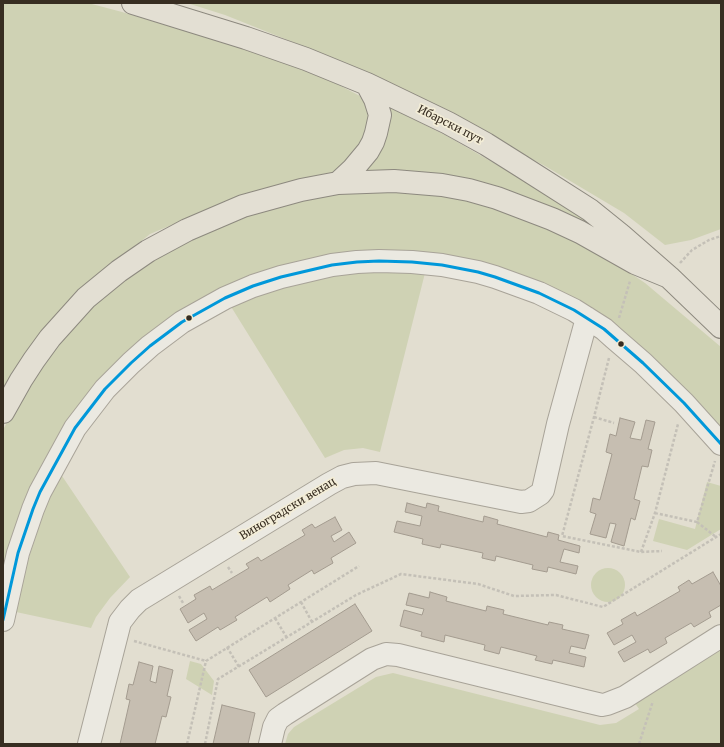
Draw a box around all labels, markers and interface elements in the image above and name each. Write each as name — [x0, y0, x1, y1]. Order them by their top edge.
street label: Ибарски пут — [415, 103, 485, 147]
unlabelled marker — [184, 313, 194, 323]
unlabelled marker — [616, 339, 626, 349]
street label: Виноградски венац — [238, 475, 338, 543]

